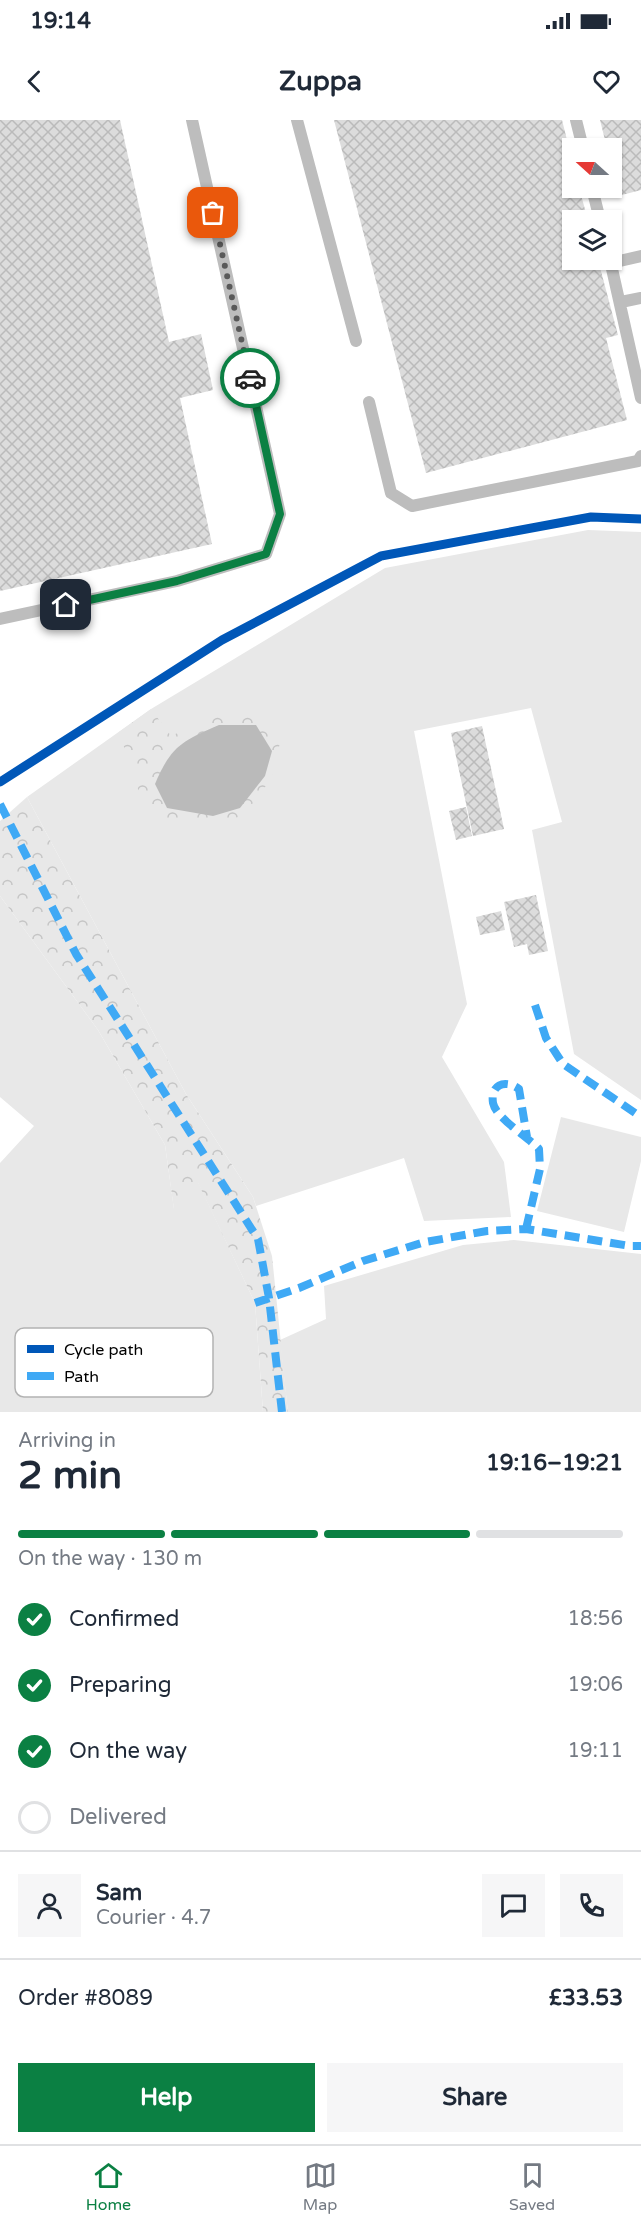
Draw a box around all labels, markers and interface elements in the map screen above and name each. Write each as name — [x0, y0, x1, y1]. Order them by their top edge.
text: 19:14 — [30, 8, 91, 34]
icon: back — [18, 65, 51, 98]
text: Zuppa — [279, 65, 362, 98]
icon: heart — [590, 65, 623, 98]
north arrow — [562, 138, 622, 198]
map controls — [562, 138, 622, 270]
pin — [187, 187, 238, 238]
icon: bag — [196, 196, 229, 229]
button: layers — [562, 210, 622, 270]
courier — [220, 348, 280, 408]
icon: car — [234, 362, 267, 395]
pin — [40, 579, 91, 630]
icon: home — [49, 588, 82, 621]
legend — [15, 1328, 213, 1397]
text: Cycle path — [64, 1340, 143, 1360]
text: Path — [64, 1367, 99, 1387]
text: Arriving in — [18, 1429, 116, 1453]
text: 19:16–19:21 — [486, 1450, 623, 1476]
text: 2 min — [18, 1452, 122, 1499]
text: On the way · 130 m — [18, 1547, 202, 1571]
icon: check — [18, 1603, 51, 1636]
text: Confirmed — [69, 1606, 179, 1632]
text: 18:56 — [568, 1607, 623, 1631]
icon: check — [18, 1669, 51, 1702]
text: Preparing — [69, 1672, 172, 1698]
text: 19:06 — [568, 1673, 623, 1697]
icon: check — [18, 1735, 51, 1768]
text: On the way — [69, 1738, 187, 1764]
text: 19:11 — [568, 1739, 623, 1763]
text: Delivered — [69, 1804, 167, 1830]
button: person — [18, 1874, 81, 1937]
button: chat — [482, 1874, 545, 1937]
button: phone — [560, 1874, 623, 1937]
text: Sam — [96, 1880, 142, 1906]
text: Courier · 4.7 — [96, 1906, 211, 1930]
text: Order #8089 — [18, 1985, 153, 2011]
text: £33.53 — [549, 1985, 623, 2011]
button: Help — [18, 2063, 315, 2132]
button: Share — [327, 2063, 623, 2132]
tab: Home — [86, 2159, 131, 2215]
tab: Map — [303, 2159, 337, 2215]
tab: Saved — [509, 2159, 555, 2215]

